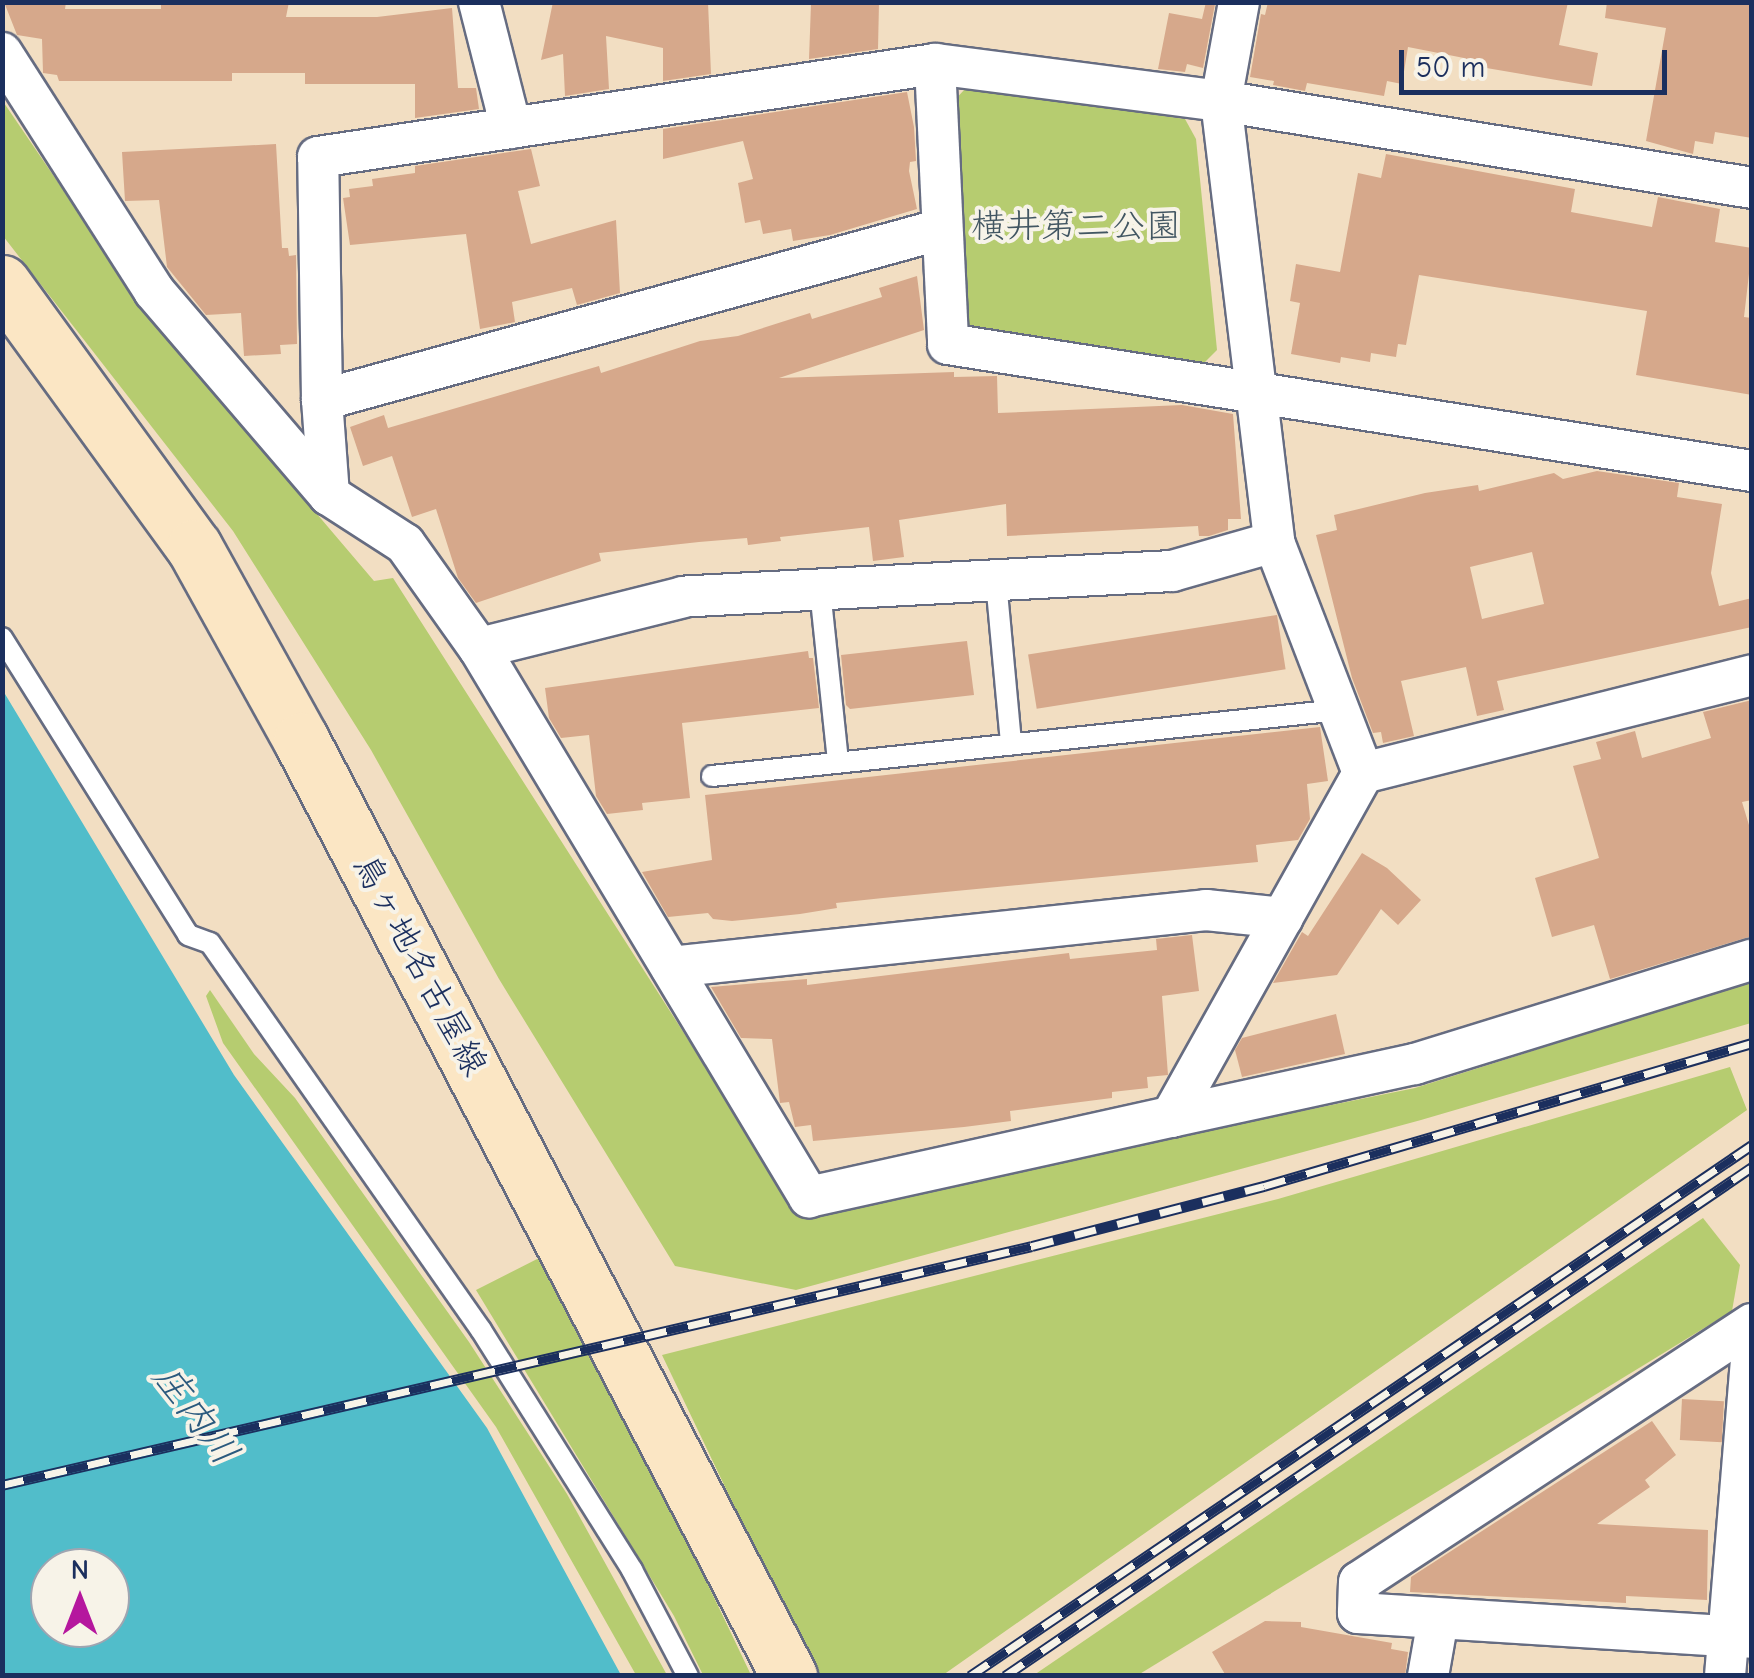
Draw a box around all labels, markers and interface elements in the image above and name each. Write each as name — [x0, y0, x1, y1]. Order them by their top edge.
scale bar — [1404, 30, 1672, 92]
text: 50 m — [1416, 50, 1485, 85]
park label: 横井第二公園 — [971, 205, 1181, 247]
street label: 鳥ヶ地名古屋線 — [344, 847, 496, 1083]
water label: 庄内川 — [142, 1356, 248, 1474]
north arrow — [30, 1548, 130, 1648]
text: N — [71, 1554, 89, 1586]

